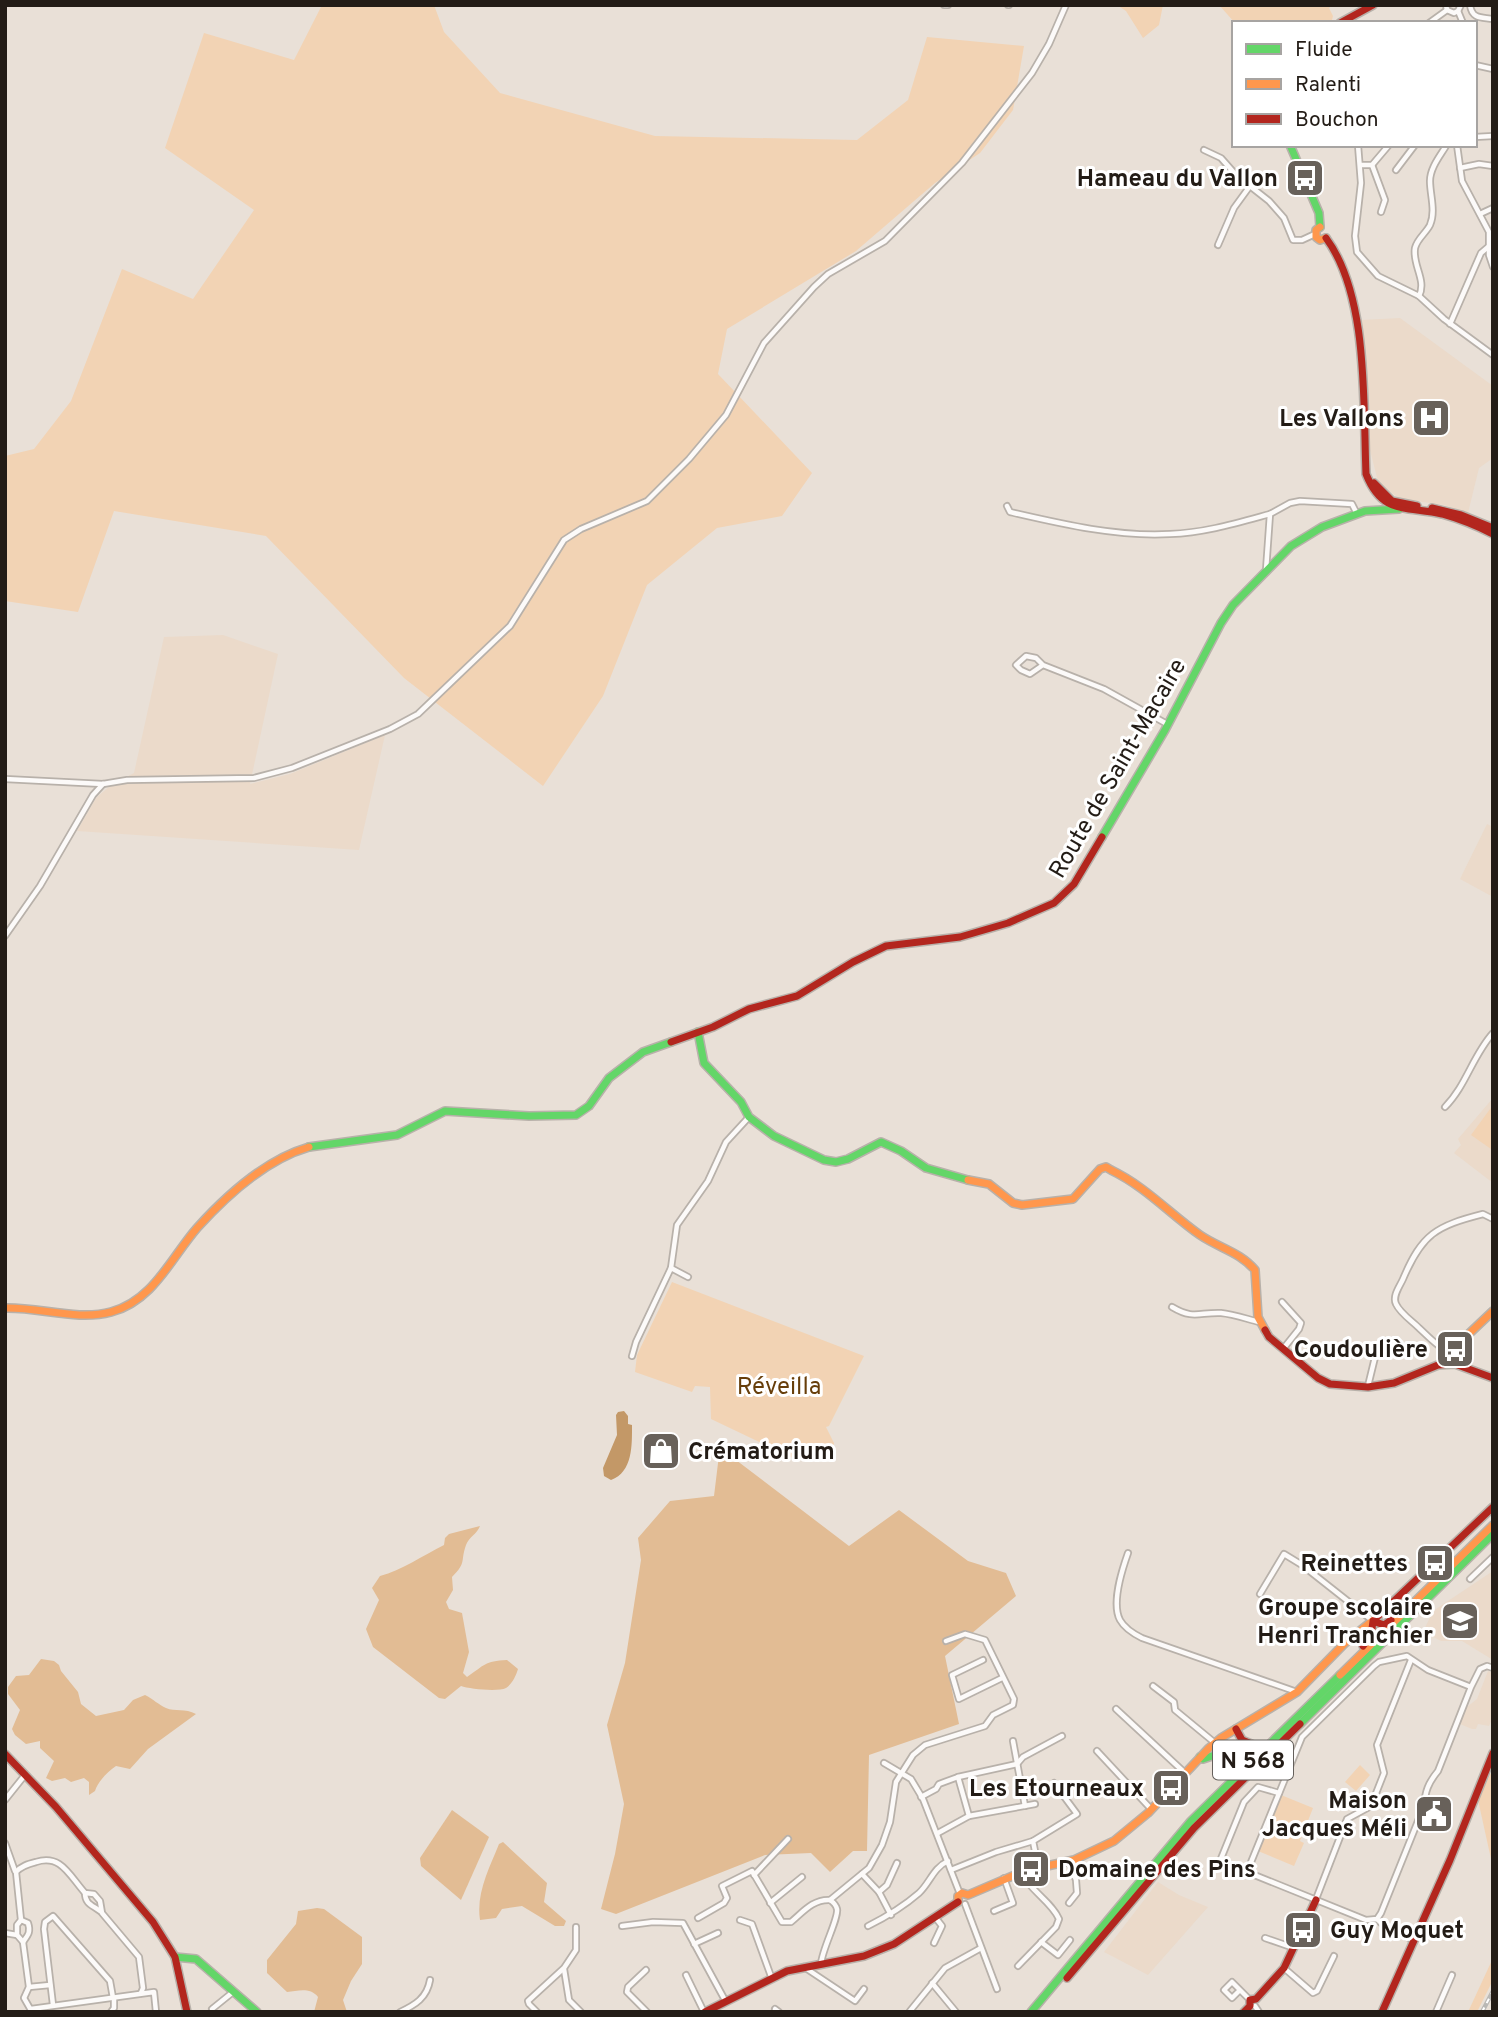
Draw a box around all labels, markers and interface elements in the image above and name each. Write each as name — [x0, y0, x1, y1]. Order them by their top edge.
legend — [1232, 21, 1477, 147]
text: Fluide — [1295, 37, 1353, 64]
text: Ralenti — [1295, 72, 1361, 99]
text: Bouchon — [1295, 107, 1378, 134]
bus stop icon: Hameau du Vallon — [1284, 157, 1326, 199]
place label: Hameau du Vallon — [1077, 165, 1278, 195]
hospital icon: Les Vallons — [1410, 397, 1452, 439]
place label: Les Vallons — [1279, 405, 1404, 435]
street label: Route de Saint-Macaire — [1044, 654, 1194, 884]
bus stop icon: Coudoulière — [1434, 1328, 1476, 1370]
place label: Coudoulière — [1294, 1336, 1428, 1366]
park label: Réveilla — [737, 1373, 821, 1403]
shop icon: Crématorium — [640, 1430, 682, 1472]
place label: Crématorium — [688, 1438, 835, 1468]
bus stop icon: Reinettes — [1414, 1542, 1456, 1584]
place label: Reinettes — [1301, 1550, 1408, 1580]
place label: Groupe scolaire Henri Tranchier — [1257, 1594, 1433, 1652]
school or university icon: Groupe scolaire Henri Tranchier — [1439, 1600, 1481, 1642]
road number: N 568 — [1213, 1740, 1293, 1779]
bus stop icon: Les Etourneaux — [1150, 1767, 1192, 1809]
place label: Les Etourneaux — [969, 1775, 1144, 1805]
place label: Maison Jacques Méli — [1262, 1787, 1407, 1845]
public building icon: Maison Jacques Méli — [1413, 1793, 1455, 1835]
bus stop icon: Domaine des Pins — [1010, 1848, 1052, 1890]
place label: Domaine des Pins — [1058, 1856, 1256, 1886]
bus stop icon: Guy Moquet — [1282, 1909, 1324, 1951]
place label: Guy Moquet — [1330, 1917, 1464, 1947]

